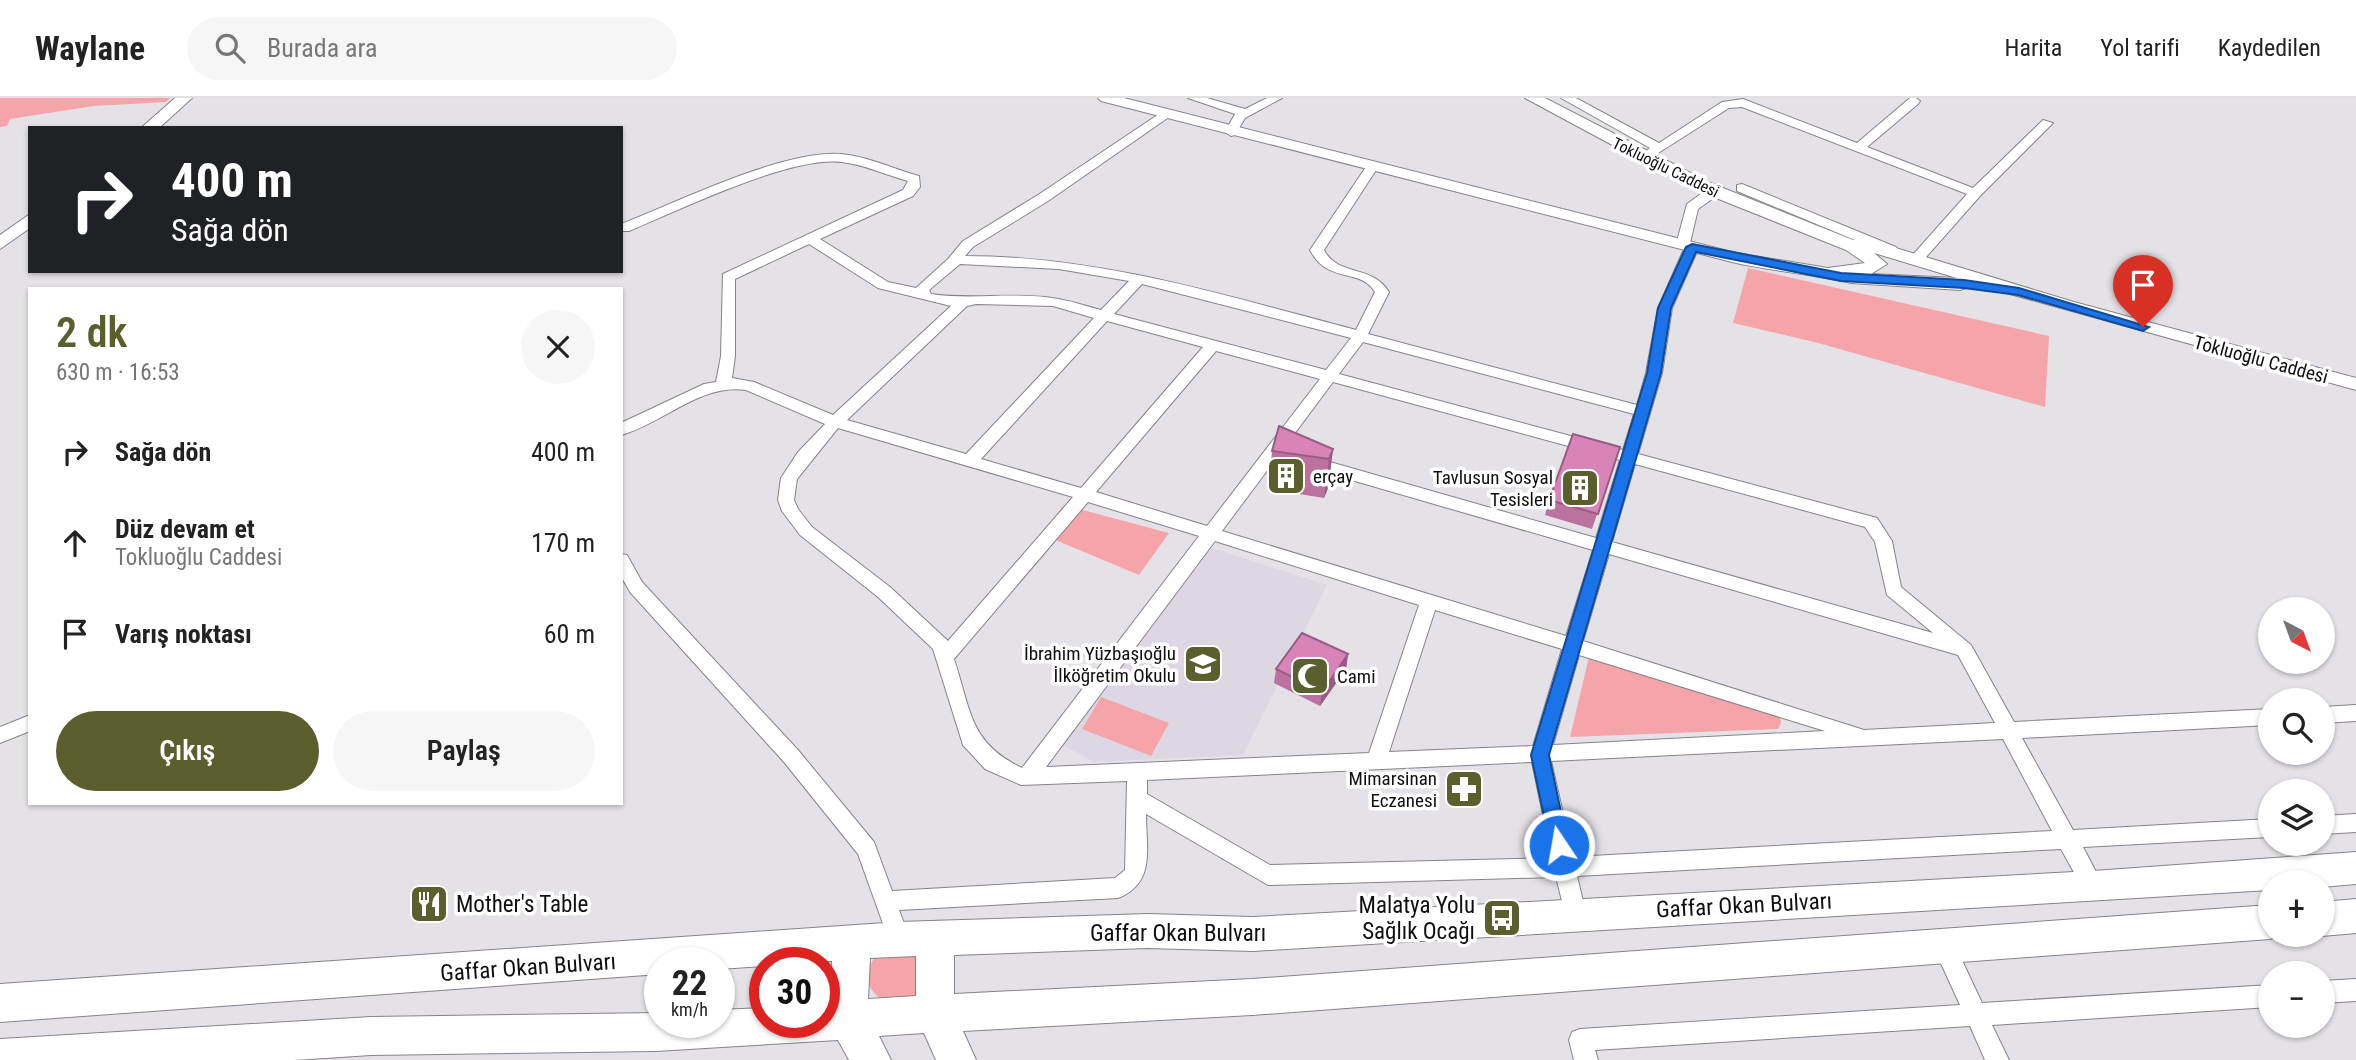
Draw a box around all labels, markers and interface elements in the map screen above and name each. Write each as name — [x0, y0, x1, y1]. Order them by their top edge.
search box — [187, 17, 677, 80]
text: Waylane — [35, 29, 145, 68]
icon: search — [211, 29, 249, 67]
text: Burada ara — [267, 33, 377, 63]
text: Harita — [2005, 34, 2062, 62]
text: Yol tarifi — [2100, 34, 2180, 62]
text: Kaydedilen — [2218, 34, 2321, 62]
street label: Tokluoğlu Caddesi — [1609, 133, 1722, 201]
text: 400 m — [171, 152, 293, 209]
icon: right — [56, 154, 147, 245]
text: Sağa dön — [171, 211, 289, 249]
pin — [2113, 255, 2173, 327]
icon: arrive — [2124, 266, 2162, 304]
text: 2 dk — [56, 308, 127, 357]
button: close — [521, 310, 595, 384]
street label: Tokluoğlu Caddesi — [2191, 331, 2331, 388]
text: 630 m · 16:53 — [56, 359, 180, 386]
icon: right — [56, 433, 94, 471]
text: Sağa dön — [115, 437, 211, 467]
text: 400 m — [531, 437, 595, 467]
building icon: erçay — [1265, 455, 1307, 497]
place label: erçay — [1313, 465, 1353, 488]
place label: Tavlusun Sosyal Tesisleri — [1433, 466, 1553, 511]
building icon: Tavlusun Sosyal Tesisleri — [1559, 467, 1601, 509]
text: Düz devam et — [115, 514, 255, 544]
icon: ahead — [56, 524, 94, 562]
text: 170 m — [531, 528, 595, 558]
text: Tokluoğlu Caddesi — [115, 544, 282, 571]
north arrow — [2258, 597, 2334, 674]
map controls — [2258, 597, 2335, 1038]
icon: arrive — [56, 615, 94, 653]
text: Varış noktası — [115, 619, 252, 649]
text: 60 m — [544, 619, 595, 649]
place label: İbrahim Yüzbaşıoğlu İlköğretim Okulu — [1024, 642, 1176, 687]
school or university icon: İbrahim Yüzbaşıoğlu İlköğretim Okulu — [1182, 643, 1224, 685]
mosque icon: Cami — [1289, 655, 1331, 697]
place label: Cami — [1337, 665, 1376, 688]
button: search — [2258, 688, 2335, 765]
button: Çıkış — [56, 711, 319, 791]
button: Paylaş — [333, 711, 595, 791]
place label: Mimarsinan Eczanesi — [1349, 767, 1437, 812]
pharmacy icon: Mimarsinan Eczanesi — [1443, 768, 1485, 810]
button: layers — [2258, 779, 2335, 856]
position arrow — [1522, 808, 1596, 882]
button: + — [2258, 870, 2335, 947]
restaurant icon: Mother's Table — [408, 883, 450, 925]
street label: Gaffar Okan Bulvarı — [1655, 887, 1833, 924]
place label: Mother's Table — [456, 891, 588, 918]
place label: Malatya Yolu Sağlık Ocağı — [1359, 892, 1475, 945]
bus stop icon: Malatya Yolu Sağlık Ocağı — [1481, 897, 1523, 939]
street label: Gaffar Okan Bulvarı — [1090, 920, 1266, 947]
speed limit sign: 30 — [749, 947, 840, 1038]
street label: Gaffar Okan Bulvarı — [439, 948, 617, 987]
button: − — [2258, 961, 2335, 1038]
text: 22 — [672, 963, 707, 1004]
text: km/h — [671, 999, 708, 1020]

